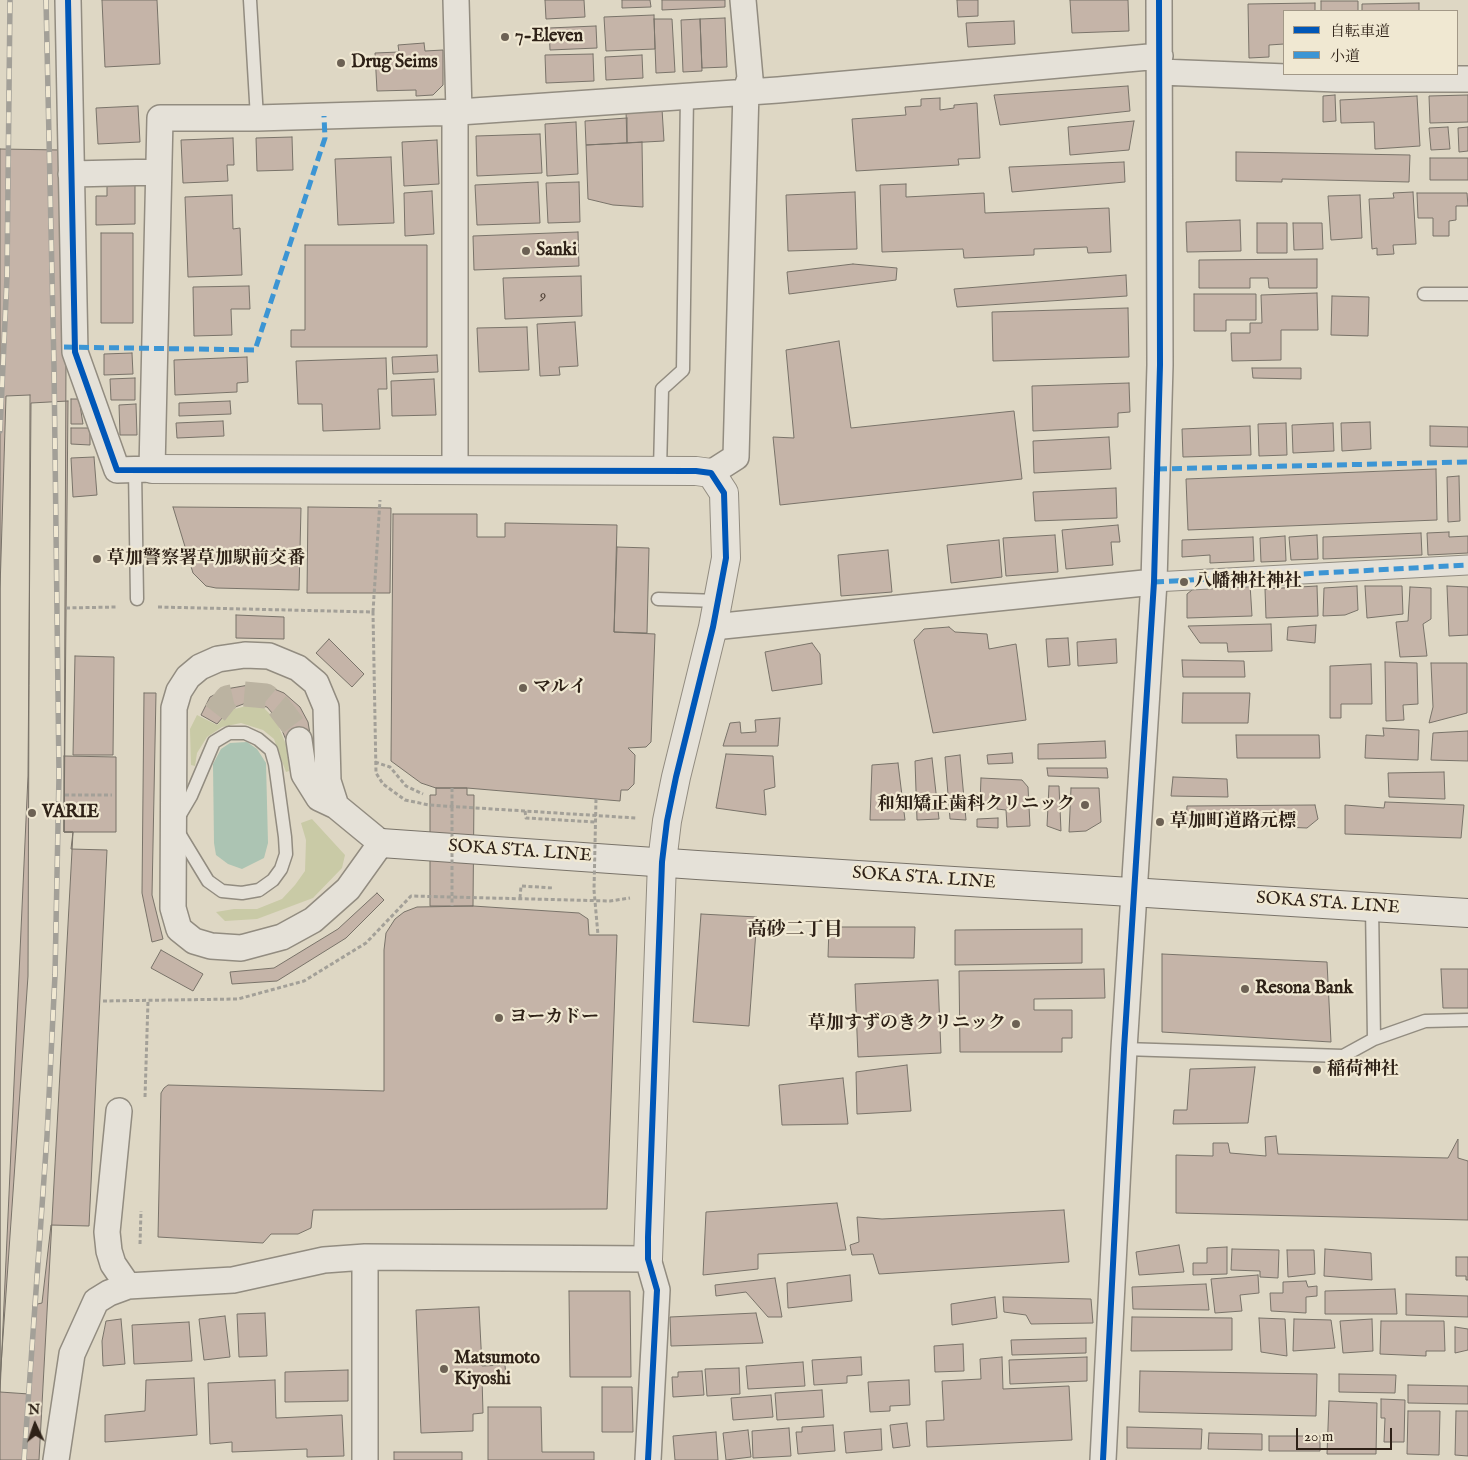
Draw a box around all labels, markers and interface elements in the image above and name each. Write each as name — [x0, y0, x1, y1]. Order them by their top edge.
legend — [1283, 10, 1458, 75]
text: 自転車道 — [1330, 22, 1390, 41]
place label: 7-Eleven — [515, 26, 583, 48]
marker: 7-Eleven — [499, 31, 511, 43]
text: 小道 — [1330, 47, 1360, 66]
place label: Drug Seims — [351, 52, 438, 74]
marker: Drug Seims — [335, 57, 347, 69]
place label: Sanki — [536, 240, 577, 262]
marker: Sanki — [520, 245, 532, 257]
house number: 9 — [540, 288, 546, 306]
place label: 草加警察署草加駅前交番 — [107, 548, 305, 570]
marker: 草加警察署草加駅前交番 — [91, 553, 103, 565]
place label: 八幡神社神社 — [1194, 571, 1302, 593]
marker: 八幡神社神社 — [1178, 576, 1190, 588]
place label: マルイ — [533, 677, 587, 699]
marker: マルイ — [517, 682, 529, 694]
place label: 和知矯正歯科クリニック — [877, 794, 1075, 816]
marker: 和知矯正歯科クリニック — [1079, 799, 1091, 811]
place label: VARIE — [42, 802, 99, 824]
marker: VARIE — [26, 807, 38, 819]
place label: 草加町道路元標 — [1170, 811, 1296, 833]
marker: 草加町道路元標 — [1154, 816, 1166, 828]
street label: SOKA STA. LINE — [447, 836, 593, 868]
street label: SOKA STA. LINE — [851, 863, 997, 895]
street label: SOKA STA. LINE — [1255, 888, 1401, 920]
district label: 高砂二丁目 — [748, 920, 842, 942]
place label: Resona Bank — [1255, 978, 1353, 1000]
marker: Resona Bank — [1239, 983, 1251, 995]
place label: ヨーカドー — [509, 1007, 599, 1029]
marker: ヨーカドー — [493, 1012, 505, 1024]
place label: 草加すずのきクリニック — [808, 1013, 1006, 1035]
marker: 草加すずのきクリニック — [1010, 1018, 1022, 1030]
place label: 稲荷神社 — [1327, 1059, 1399, 1081]
marker: 稲荷神社 — [1311, 1064, 1323, 1076]
place label: Matsumoto Kiyoshi — [454, 1348, 540, 1390]
marker: Matsumoto Kiyoshi — [438, 1363, 450, 1375]
north arrow — [10, 1400, 60, 1450]
text: N — [28, 1401, 41, 1419]
scale bar — [1298, 1418, 1394, 1450]
text: 20 m — [1304, 1427, 1333, 1446]

